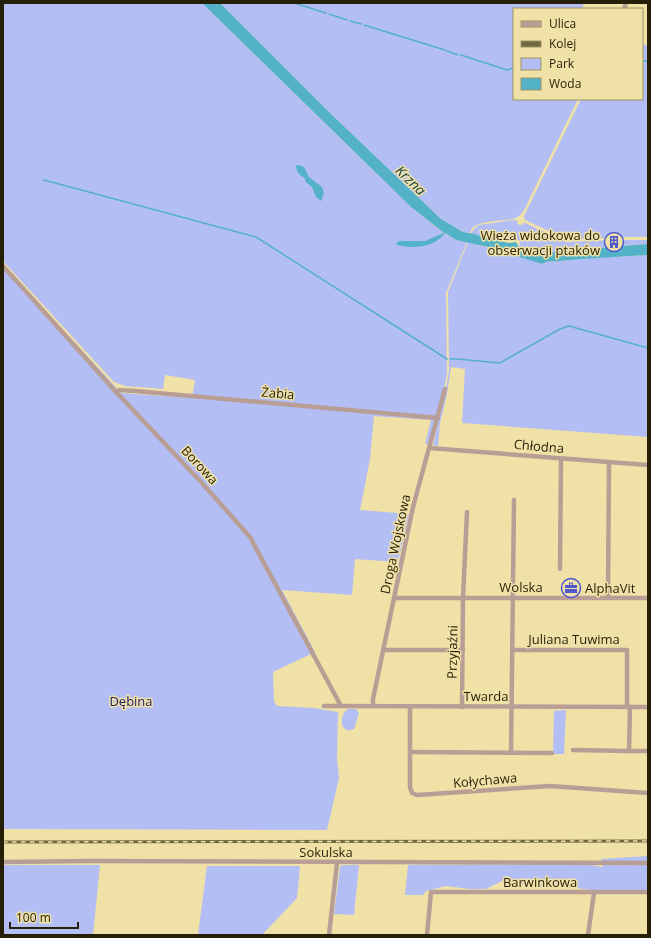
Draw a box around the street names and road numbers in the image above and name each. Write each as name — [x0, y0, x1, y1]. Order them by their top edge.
street label: Żabia — [261, 383, 295, 403]
street label: Chłodna — [513, 435, 565, 457]
street label: Borowa — [178, 442, 222, 488]
street label: Droga Wojskowa — [376, 492, 414, 596]
street label: Wolska — [499, 578, 543, 596]
street label: Przyjaźni — [443, 625, 461, 679]
street label: Juliana Tuwima — [526, 630, 620, 648]
street label: Twarda — [464, 687, 508, 705]
street label: Kołychawa — [452, 768, 518, 792]
street label: Sokulska — [299, 843, 353, 861]
street label: Barwinkowa — [503, 873, 577, 891]

